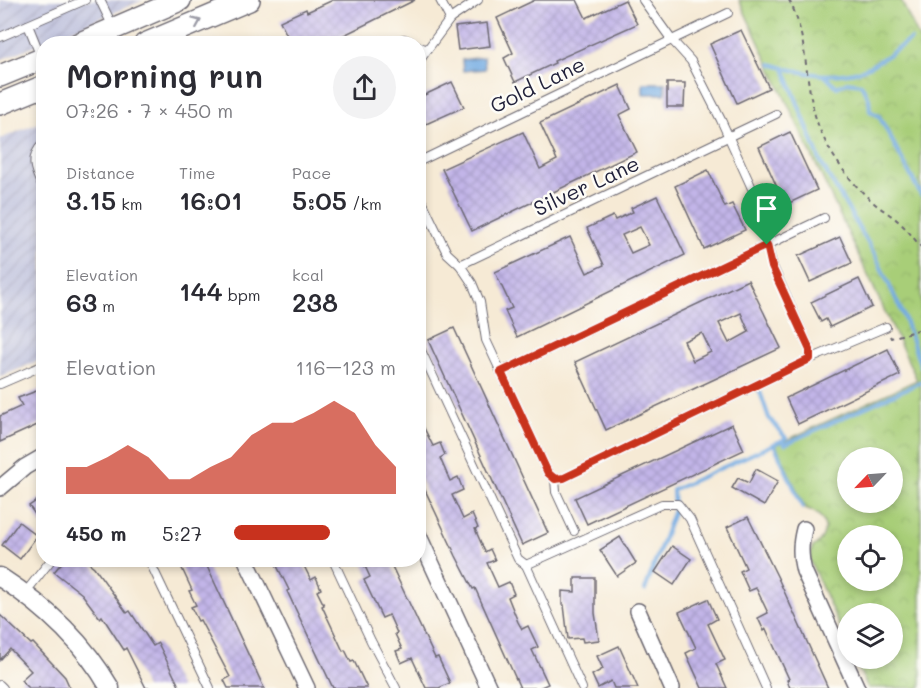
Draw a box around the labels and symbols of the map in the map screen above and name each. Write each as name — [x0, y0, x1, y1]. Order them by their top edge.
one-way arrow — [191, 17, 202, 29]
street label: Gold Lane — [485, 49, 589, 119]
street label: Silver Lane — [529, 149, 643, 221]
pin — [741, 183, 792, 245]
north arrow — [837, 447, 903, 513]

